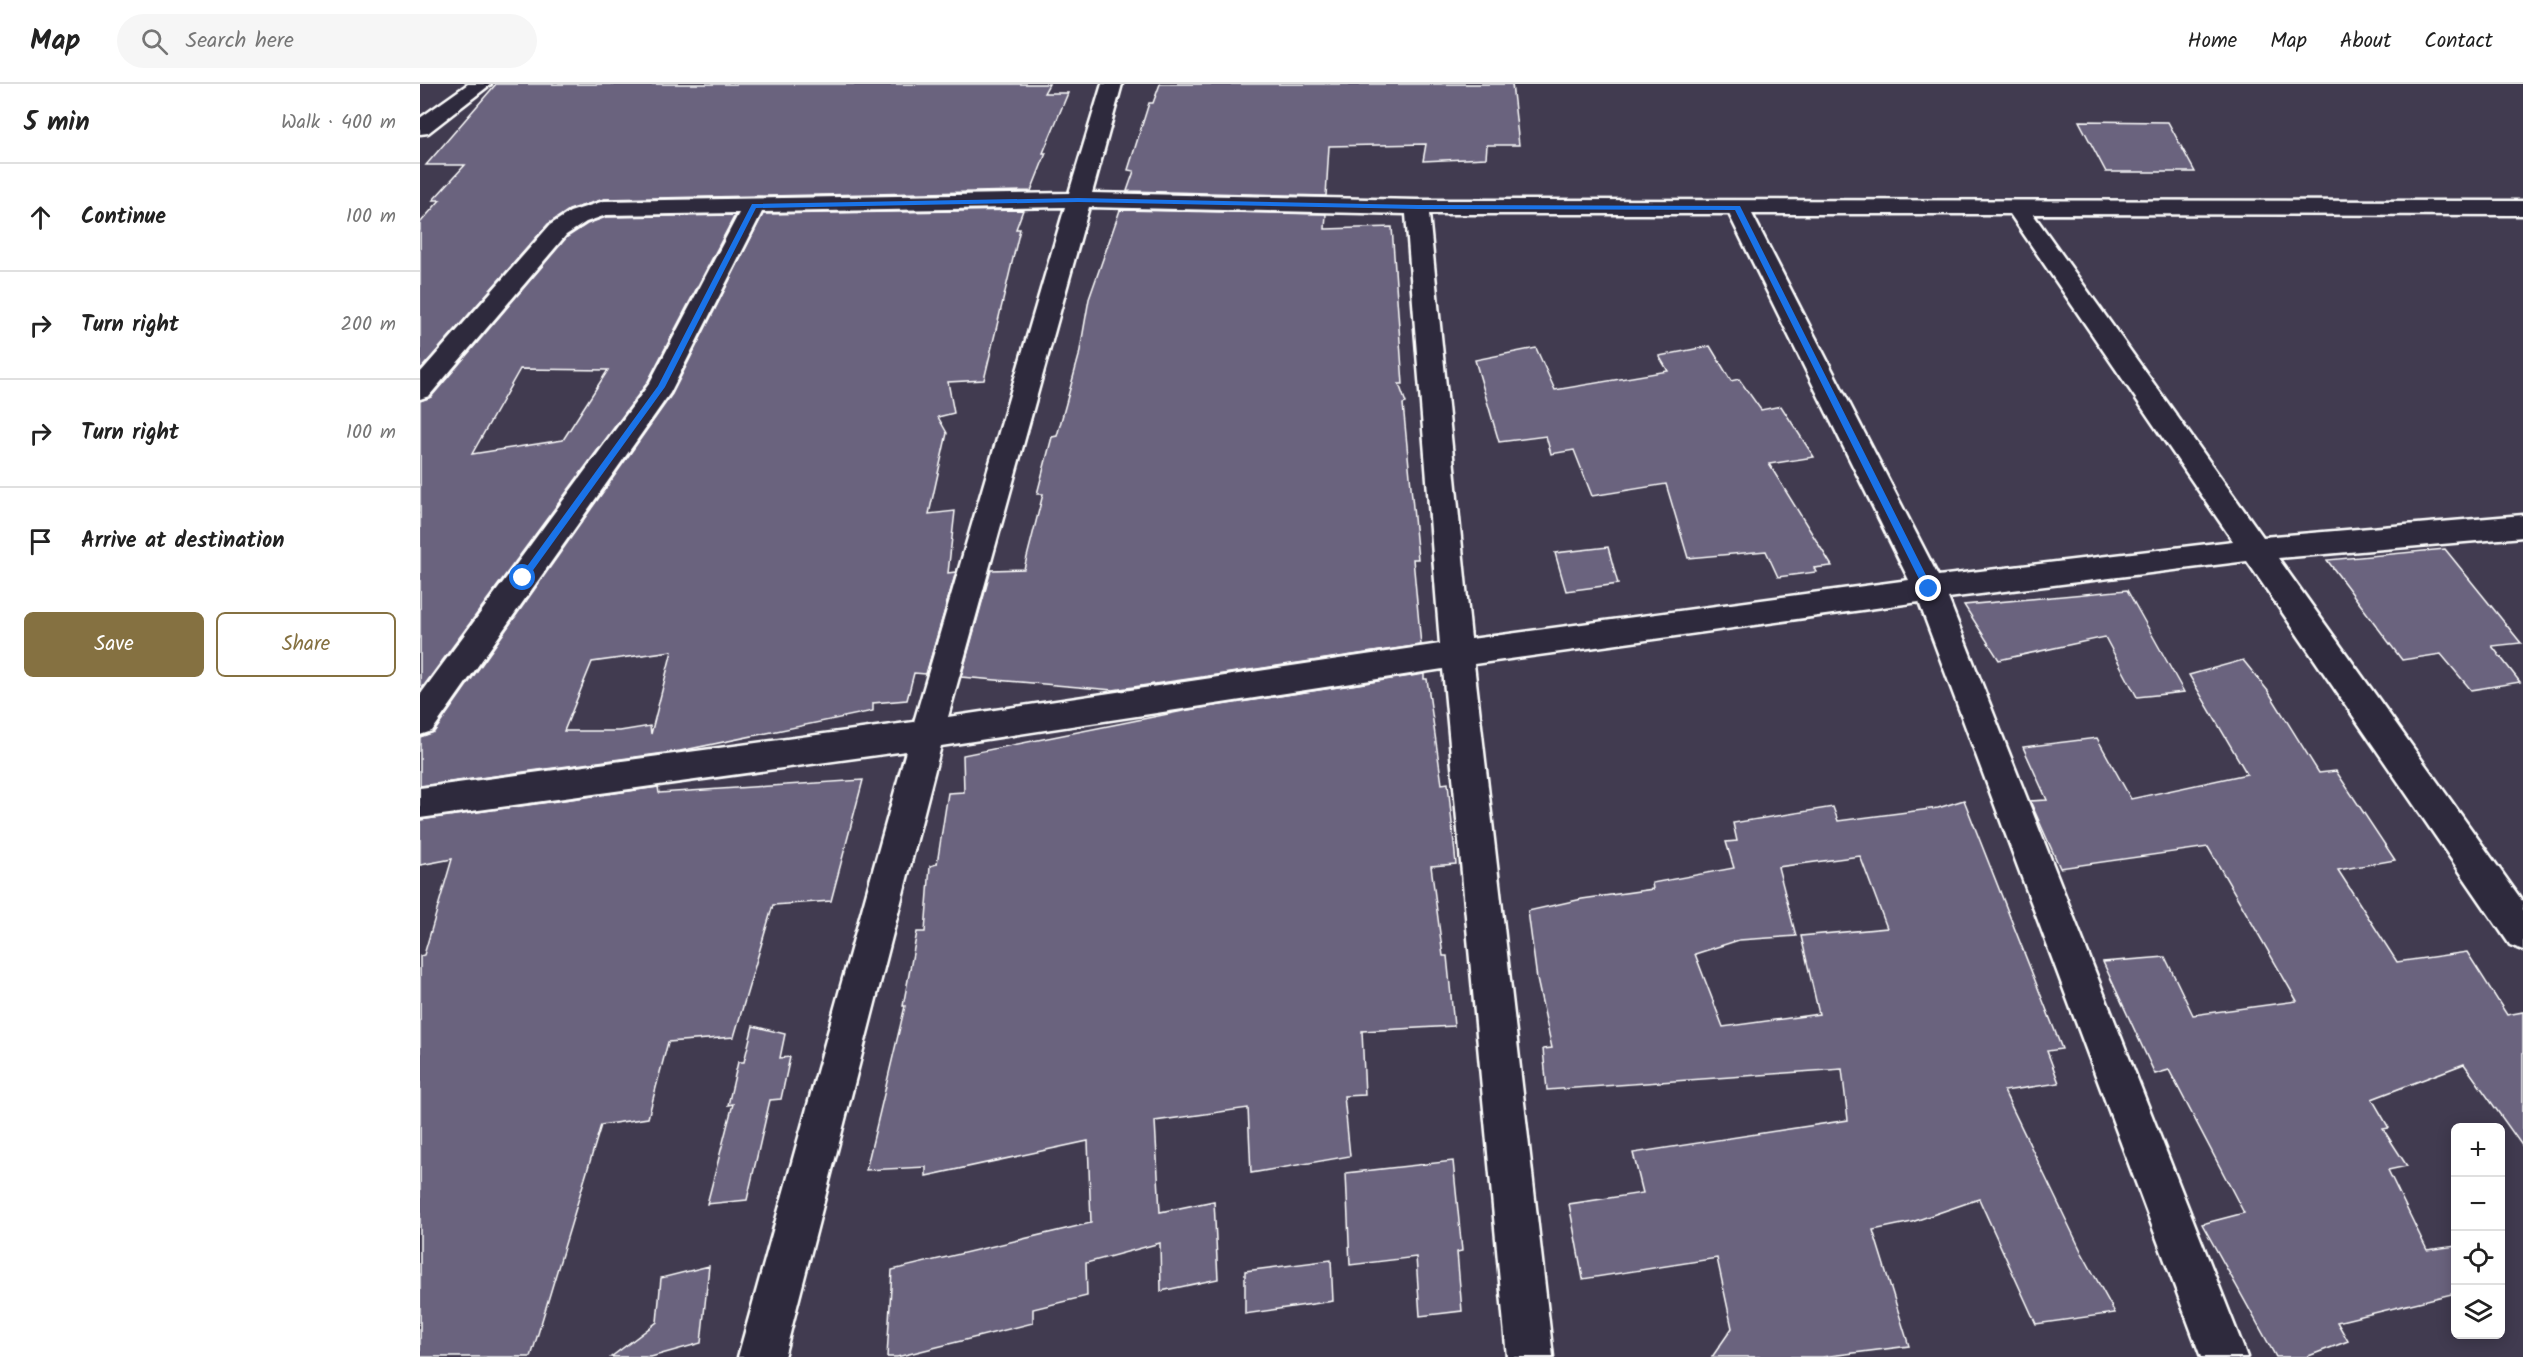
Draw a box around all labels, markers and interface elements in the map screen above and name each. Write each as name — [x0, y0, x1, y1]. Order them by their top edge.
search box — [117, 14, 537, 68]
text: Map — [30, 19, 81, 64]
text: Search here — [186, 24, 294, 59]
icon: search — [138, 25, 171, 58]
text: Home — [2188, 25, 2237, 58]
text: Map — [2270, 25, 2307, 58]
text: About — [2340, 25, 2391, 58]
text: Contact — [2424, 25, 2493, 58]
text: 5 min — [24, 102, 90, 144]
text: Walk · 400 m — [281, 107, 396, 139]
text: Continue — [81, 200, 166, 235]
icon: ahead — [24, 201, 57, 234]
text: 100 m — [346, 201, 396, 233]
text: Turn right — [81, 308, 179, 343]
icon: right — [24, 309, 57, 342]
text: 200 m — [340, 309, 396, 341]
text: Turn right — [81, 416, 179, 451]
icon: right — [24, 417, 57, 450]
text: 100 m — [346, 417, 396, 449]
text: Arrive at destination — [81, 524, 284, 559]
icon: arrive — [24, 525, 57, 558]
route start — [509, 564, 535, 590]
route end — [1915, 575, 1941, 601]
button: Save — [24, 612, 204, 677]
button: Share — [216, 612, 396, 677]
map controls — [2451, 1123, 2505, 1339]
button: + — [2451, 1123, 2505, 1177]
button: − — [2451, 1177, 2505, 1231]
button: locate — [2451, 1231, 2505, 1285]
button: layers — [2451, 1285, 2505, 1339]

